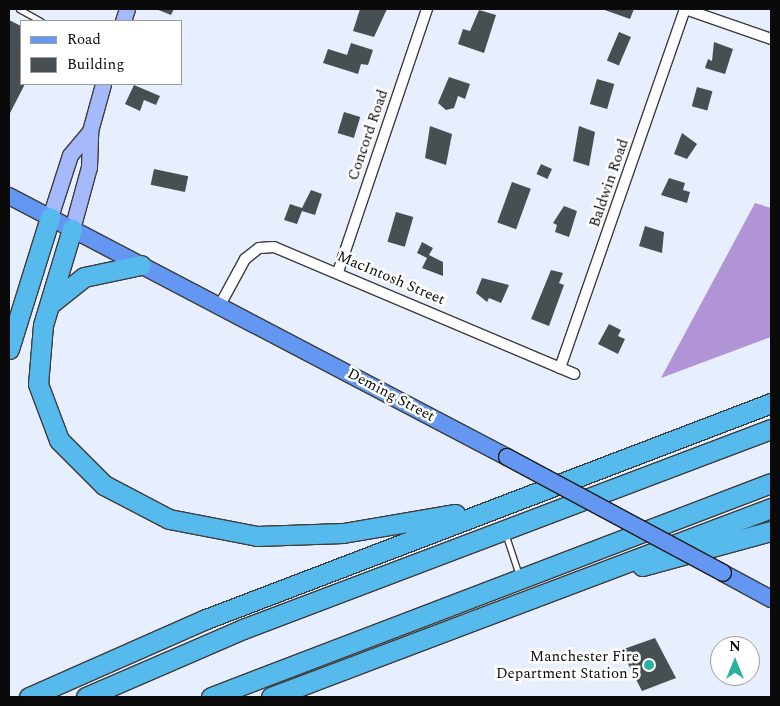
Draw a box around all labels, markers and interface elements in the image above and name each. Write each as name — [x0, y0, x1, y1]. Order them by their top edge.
legend — [20, 20, 182, 85]
text: Road — [67, 28, 101, 51]
text: Building — [67, 53, 124, 76]
street label: Concord Road — [344, 87, 392, 183]
street label: Baldwin Road — [585, 136, 633, 230]
street label: MacIntosh Street — [334, 247, 448, 309]
street label: Deming Street — [344, 364, 438, 426]
north arrow — [710, 636, 760, 686]
text: N — [729, 636, 741, 657]
place label: Manchester Fire Department Station 5 — [496, 647, 639, 682]
marker: Manchester Fire Department Station 5 — [643, 659, 655, 671]

